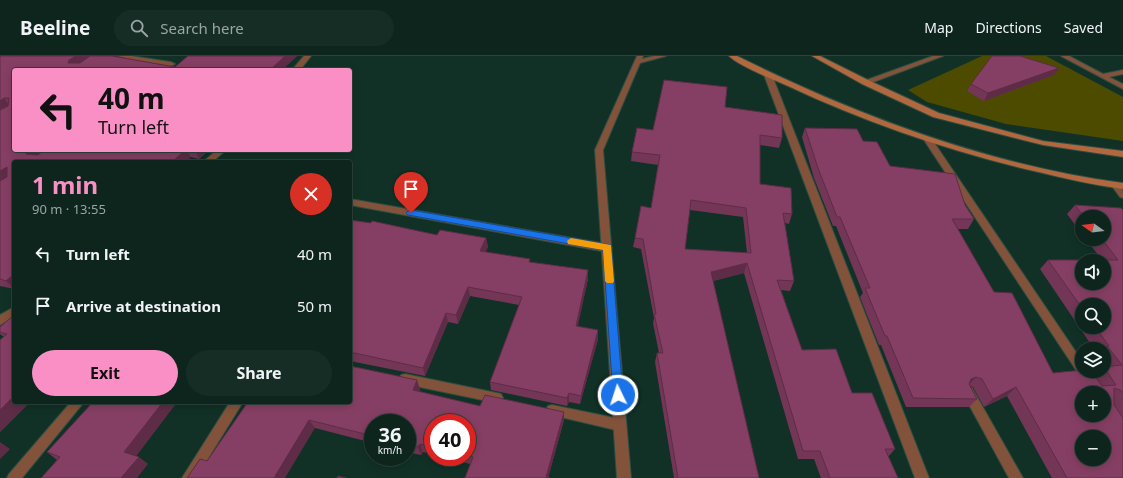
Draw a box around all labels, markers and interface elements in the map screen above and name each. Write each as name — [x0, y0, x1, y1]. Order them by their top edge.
search box — [114, 10, 394, 46]
text: Beeline — [20, 15, 90, 41]
icon: search — [128, 17, 150, 39]
text: Search here — [160, 18, 244, 38]
text: Map — [924, 18, 953, 37]
text: Directions — [975, 18, 1042, 37]
text: Saved — [1064, 18, 1103, 37]
text: 40 m — [98, 79, 165, 117]
icon: left — [32, 84, 84, 136]
text: Turn left — [98, 115, 169, 139]
text: 1 min — [32, 168, 98, 201]
pin — [394, 172, 428, 213]
button: close — [290, 173, 332, 215]
icon: arrive — [400, 178, 422, 200]
text: 90 m · 13:55 — [32, 200, 106, 218]
north arrow — [1075, 210, 1111, 246]
map controls — [1075, 210, 1111, 466]
icon: left — [32, 243, 54, 265]
text: Turn left — [66, 244, 130, 264]
text: 40 m — [297, 244, 332, 264]
button: sound — [1075, 254, 1111, 290]
icon: arrive — [32, 295, 54, 317]
text: Arrive at destination — [66, 296, 221, 316]
text: 50 m — [297, 296, 332, 316]
button: search — [1075, 298, 1111, 334]
button: layers — [1075, 342, 1111, 378]
button: Exit — [32, 350, 178, 396]
button: Share — [186, 350, 332, 396]
position arrow — [597, 374, 639, 416]
button: + — [1075, 386, 1111, 422]
speed limit sign: 40 — [424, 414, 476, 466]
text: 36 — [379, 421, 401, 448]
button: − — [1075, 430, 1111, 466]
text: km/h — [378, 443, 402, 457]

